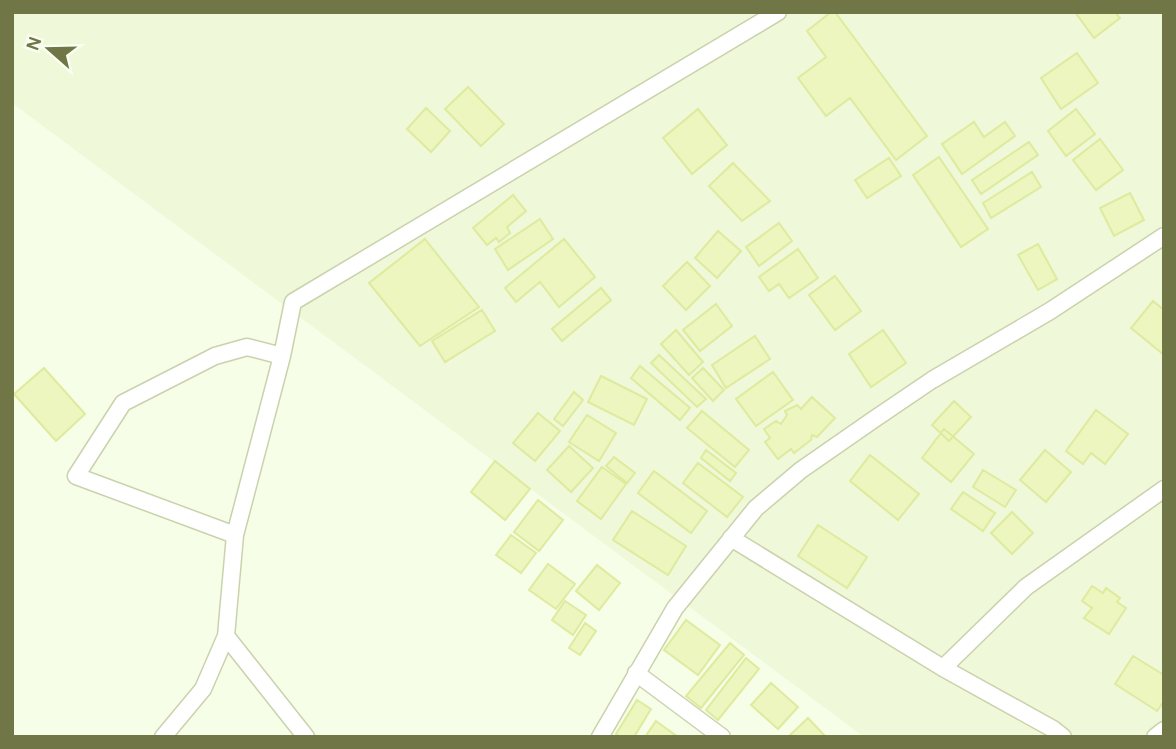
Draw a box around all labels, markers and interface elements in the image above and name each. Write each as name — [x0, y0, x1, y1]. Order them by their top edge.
north arrow — [14, 14, 84, 84]
text: N — [21, 33, 47, 54]

